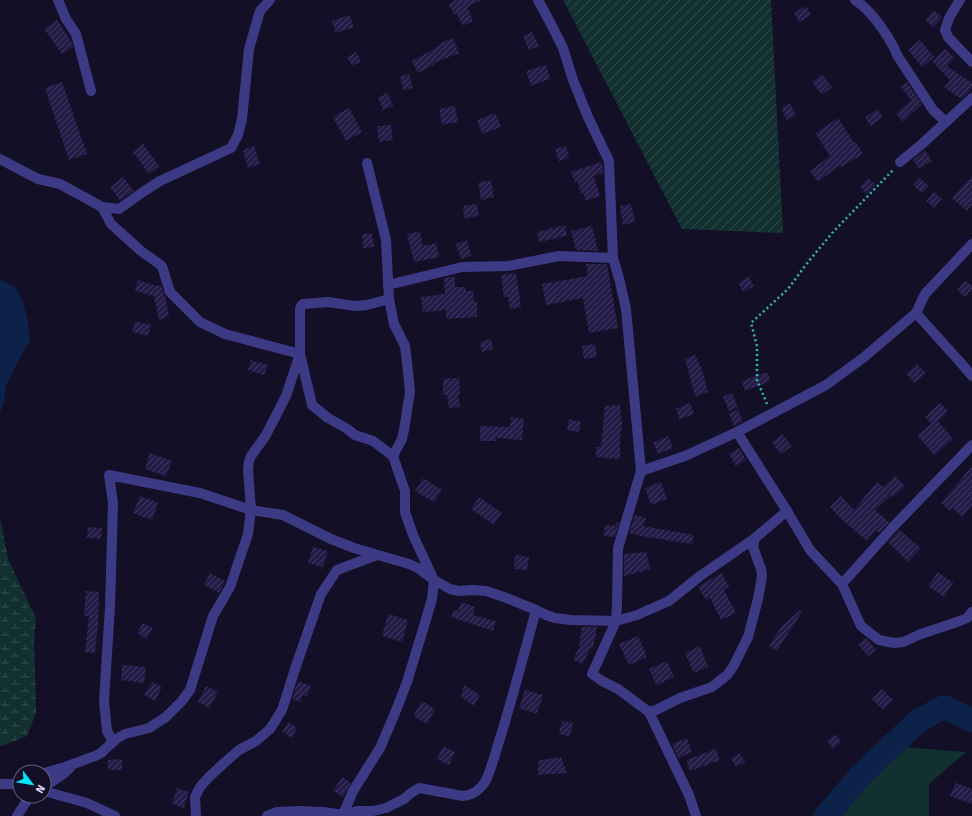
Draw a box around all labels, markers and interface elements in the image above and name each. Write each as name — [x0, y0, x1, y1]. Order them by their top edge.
north arrow — [12, 764, 52, 804]
text: N — [33, 782, 48, 795]

